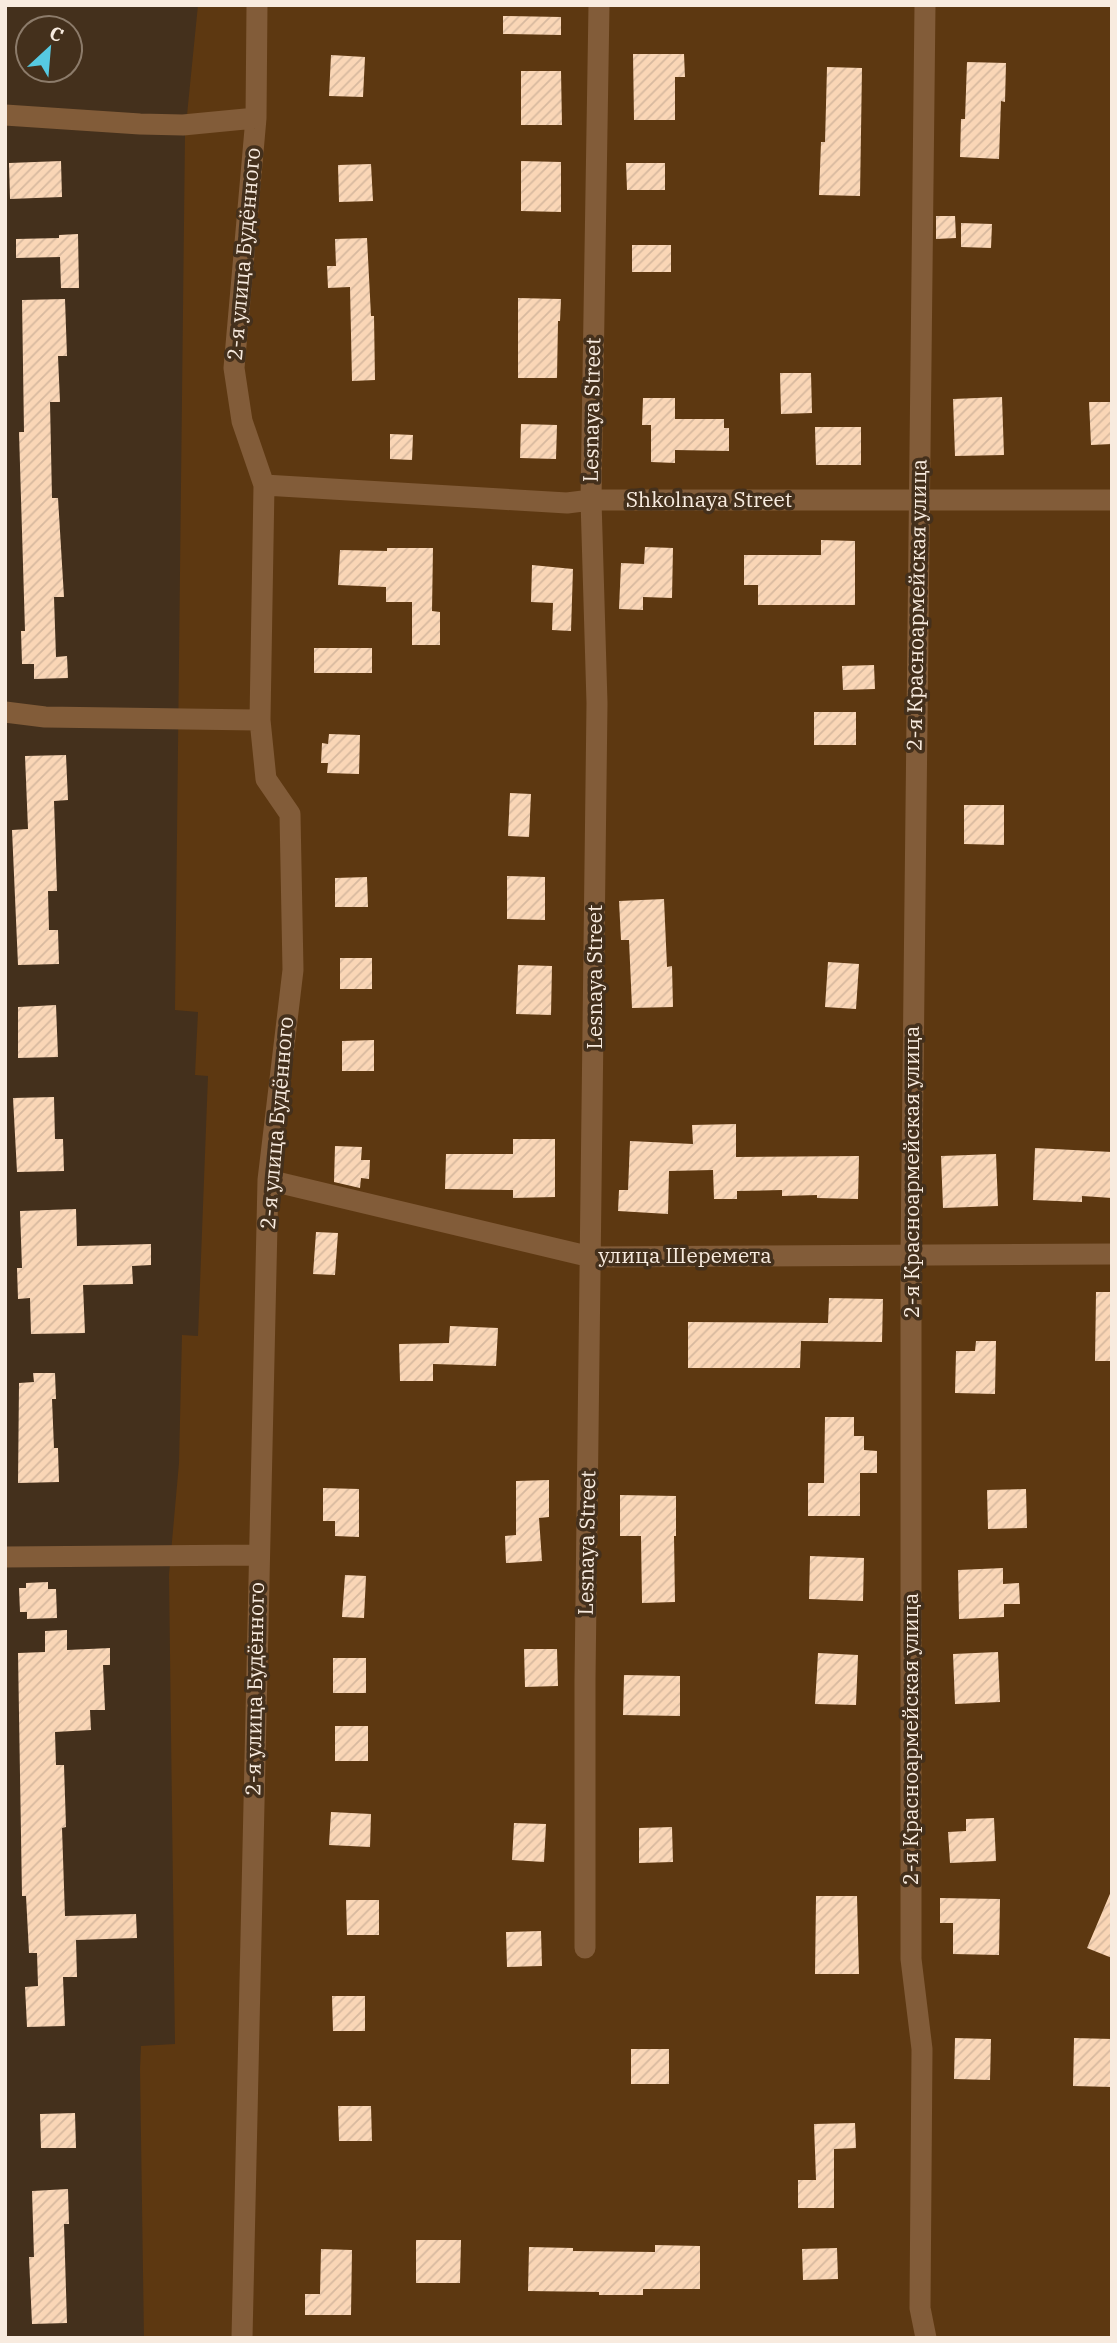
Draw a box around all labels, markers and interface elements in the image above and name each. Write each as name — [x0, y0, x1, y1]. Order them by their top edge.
north arrow — [14, 14, 84, 84]
text: С — [46, 20, 67, 47]
street label: 2-я улица Будённого — [220, 146, 266, 362]
street label: Lesnaya Street — [576, 337, 606, 483]
street label: 2-я Красноармейская улица — [899, 459, 933, 751]
street label: Shkolnaya Street — [626, 485, 792, 513]
street label: Lesnaya Street — [580, 905, 608, 1049]
street label: 2-я улица Будённого — [253, 1015, 299, 1231]
street label: 2-я Красноармейская улица — [897, 1026, 925, 1318]
street label: улица Шеремета — [598, 1241, 772, 1269]
street label: Lesnaya Street — [571, 1470, 601, 1616]
street label: 2-я улица Будённого — [238, 1582, 270, 1796]
street label: 2-я Красноармейская улица — [896, 1593, 924, 1885]

